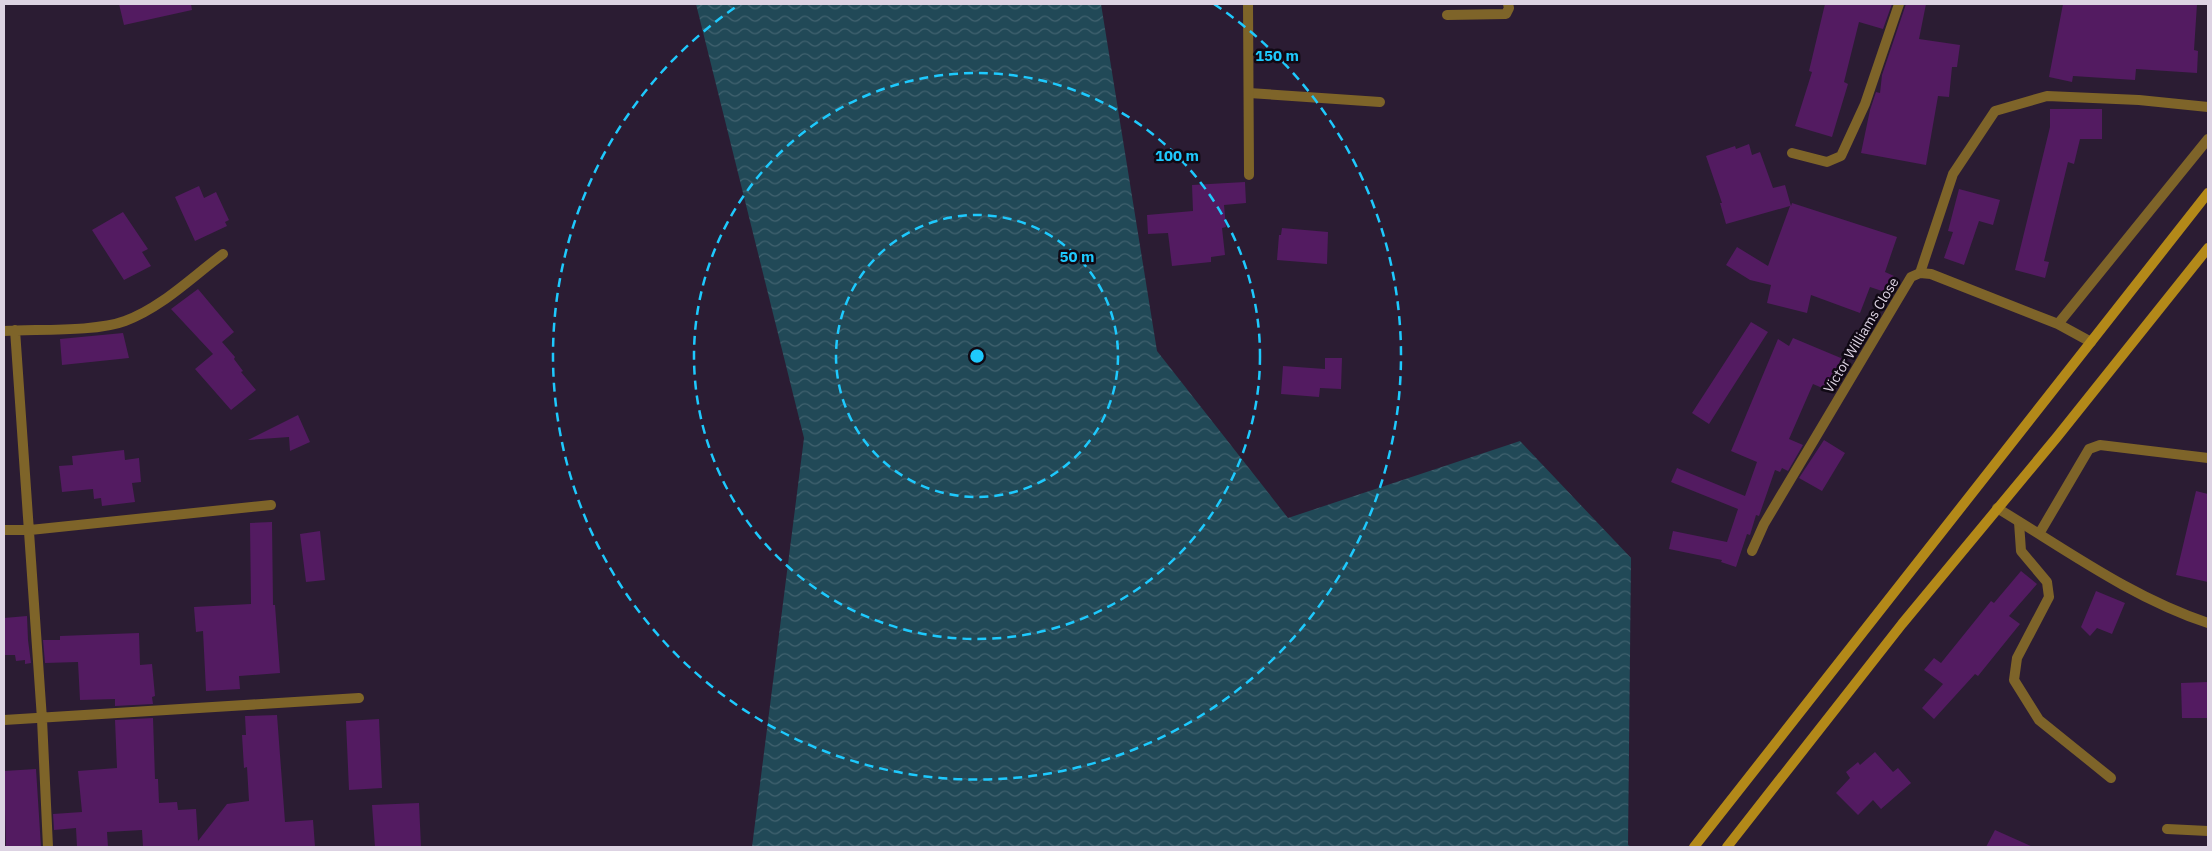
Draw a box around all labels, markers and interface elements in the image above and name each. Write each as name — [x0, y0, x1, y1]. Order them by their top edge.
text: 150 m — [1255, 46, 1299, 65]
text: 100 m — [1155, 146, 1199, 165]
text: 50 m — [1060, 247, 1094, 266]
street label: Victor Williams Close — [1819, 274, 1903, 396]
centre of rings — [968, 347, 986, 365]

